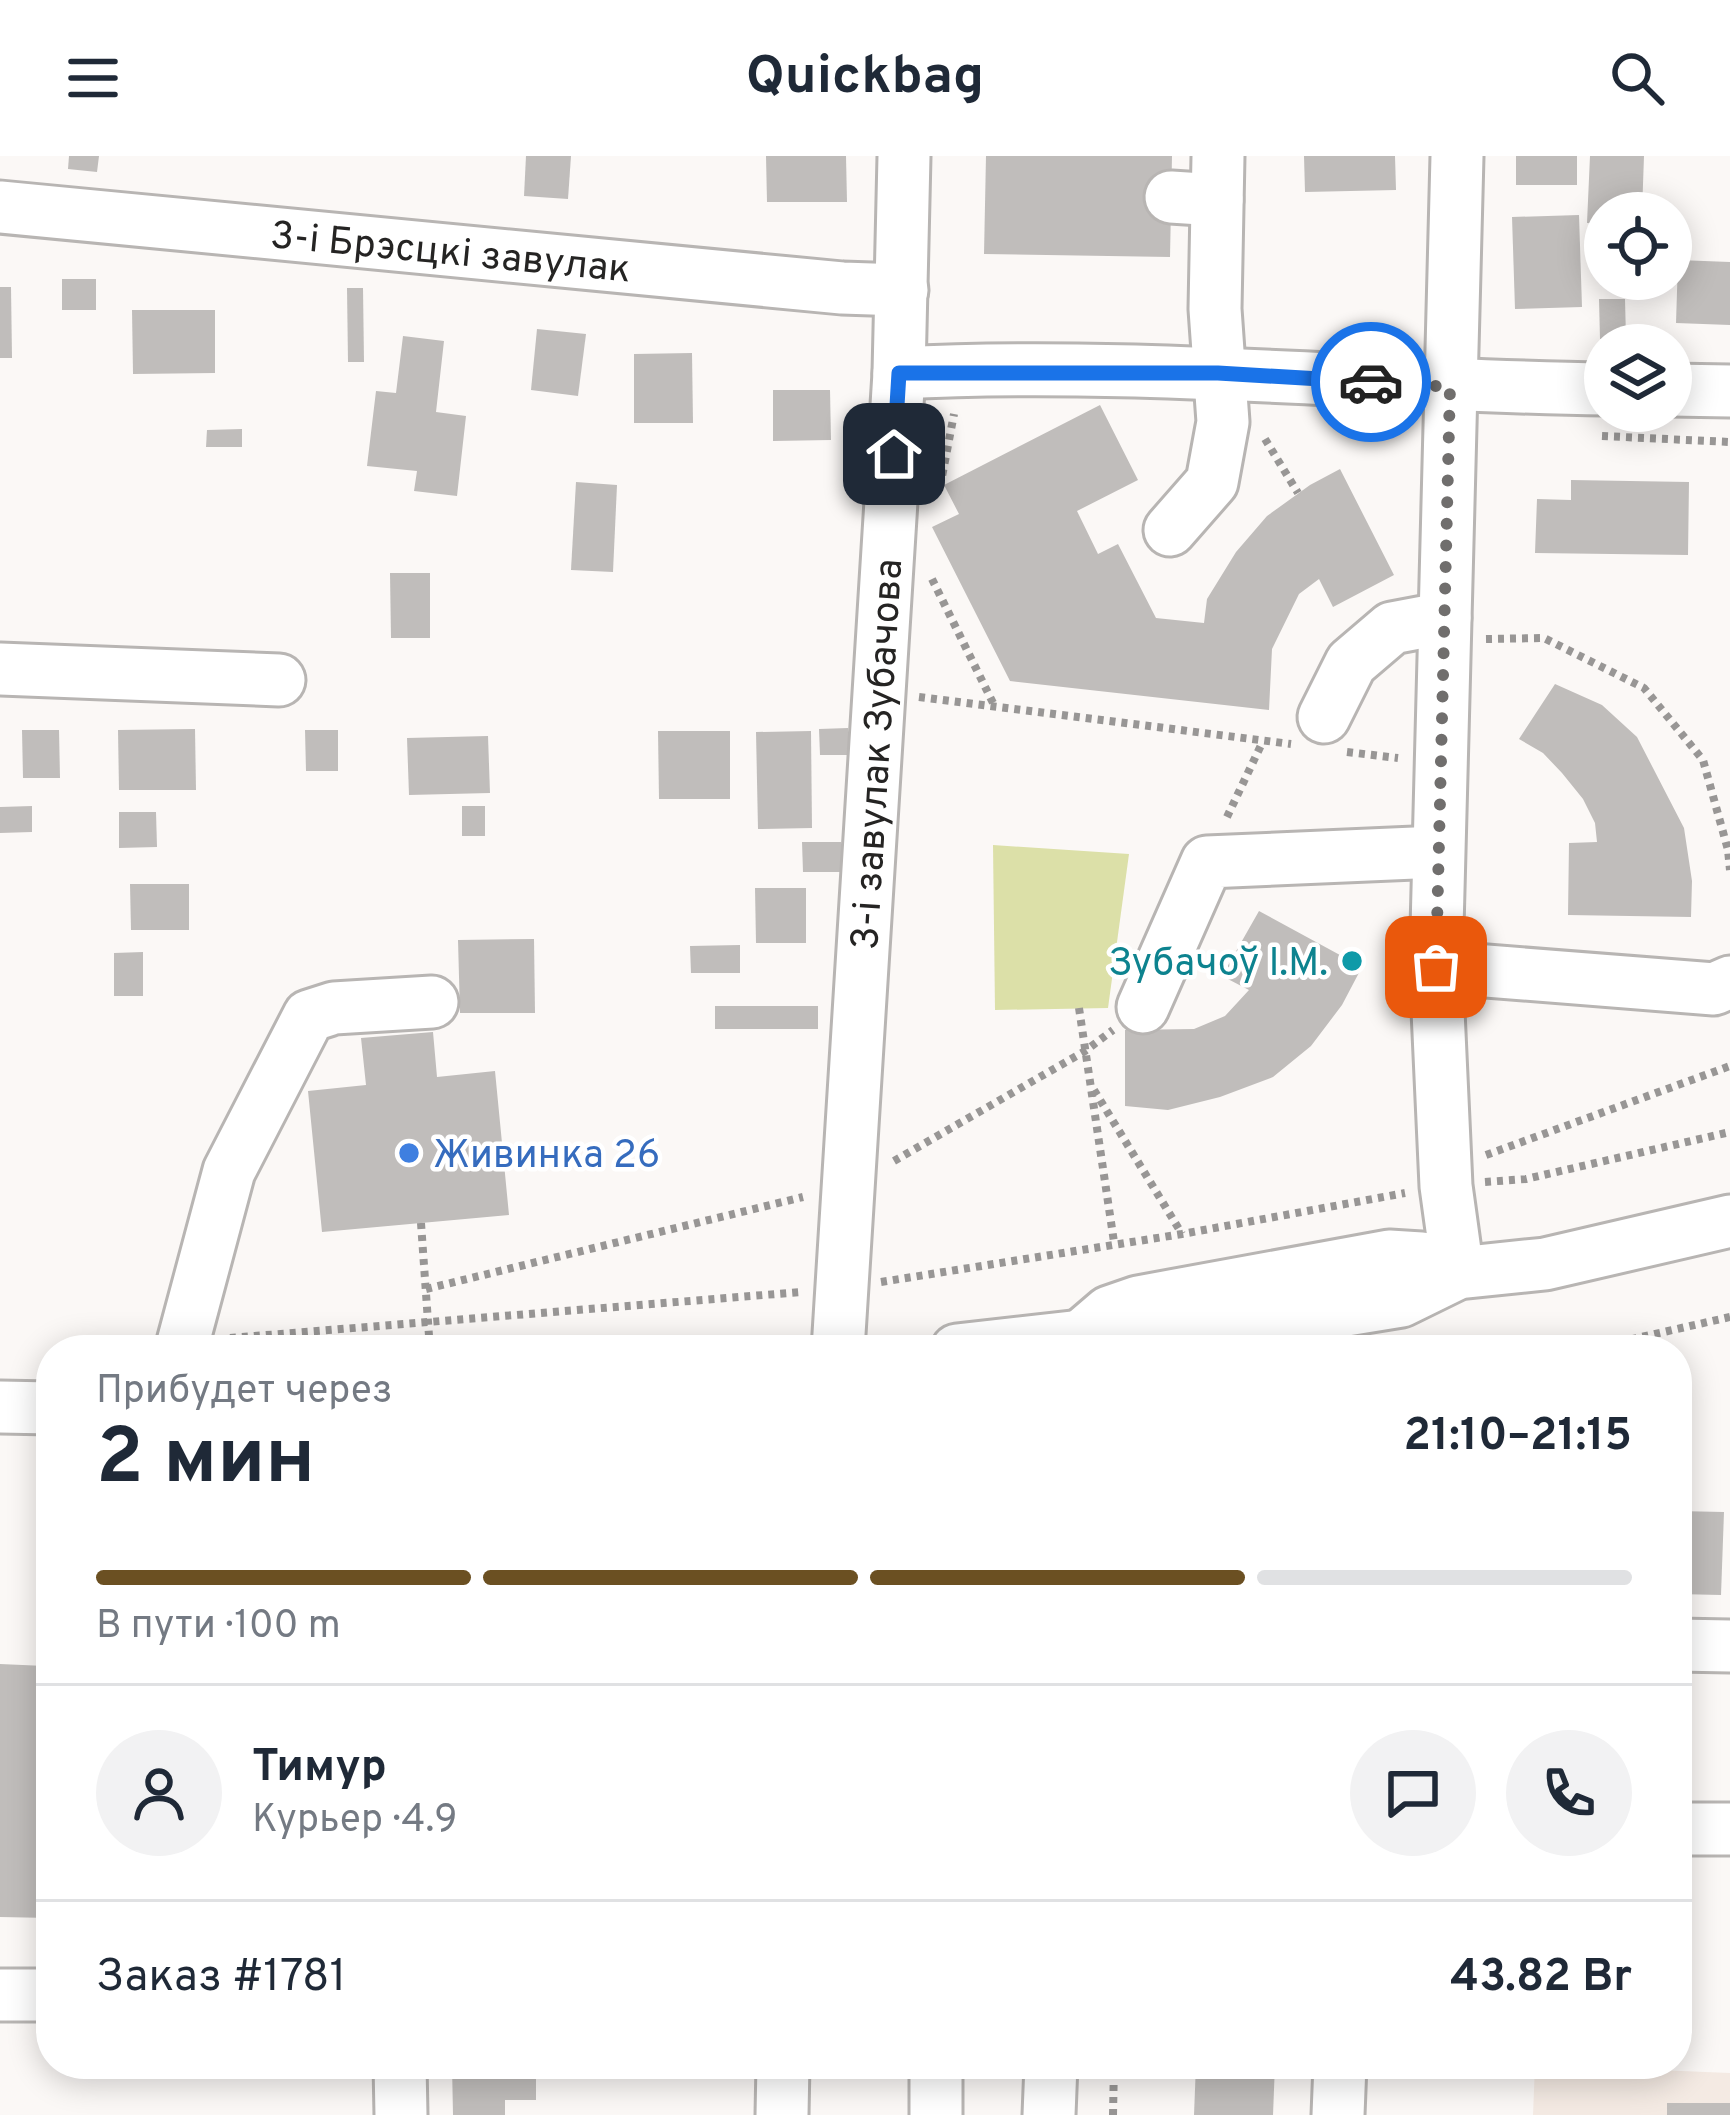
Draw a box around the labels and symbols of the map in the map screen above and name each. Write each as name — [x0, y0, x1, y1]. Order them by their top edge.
street label: 3-і Брэсцкі завулак — [268, 213, 633, 297]
courier — [1311, 322, 1431, 442]
pin — [843, 403, 945, 505]
street label: 3-і завулак Зубачова — [843, 557, 916, 952]
pin — [1385, 916, 1487, 1018]
place label: Зубачоў І.М. — [1108, 941, 1328, 990]
marker: Зубачоў І.М. — [1339, 948, 1365, 974]
place label: Живинка 26 — [433, 1133, 660, 1182]
marker: Живинка 26 — [396, 1140, 422, 1166]

